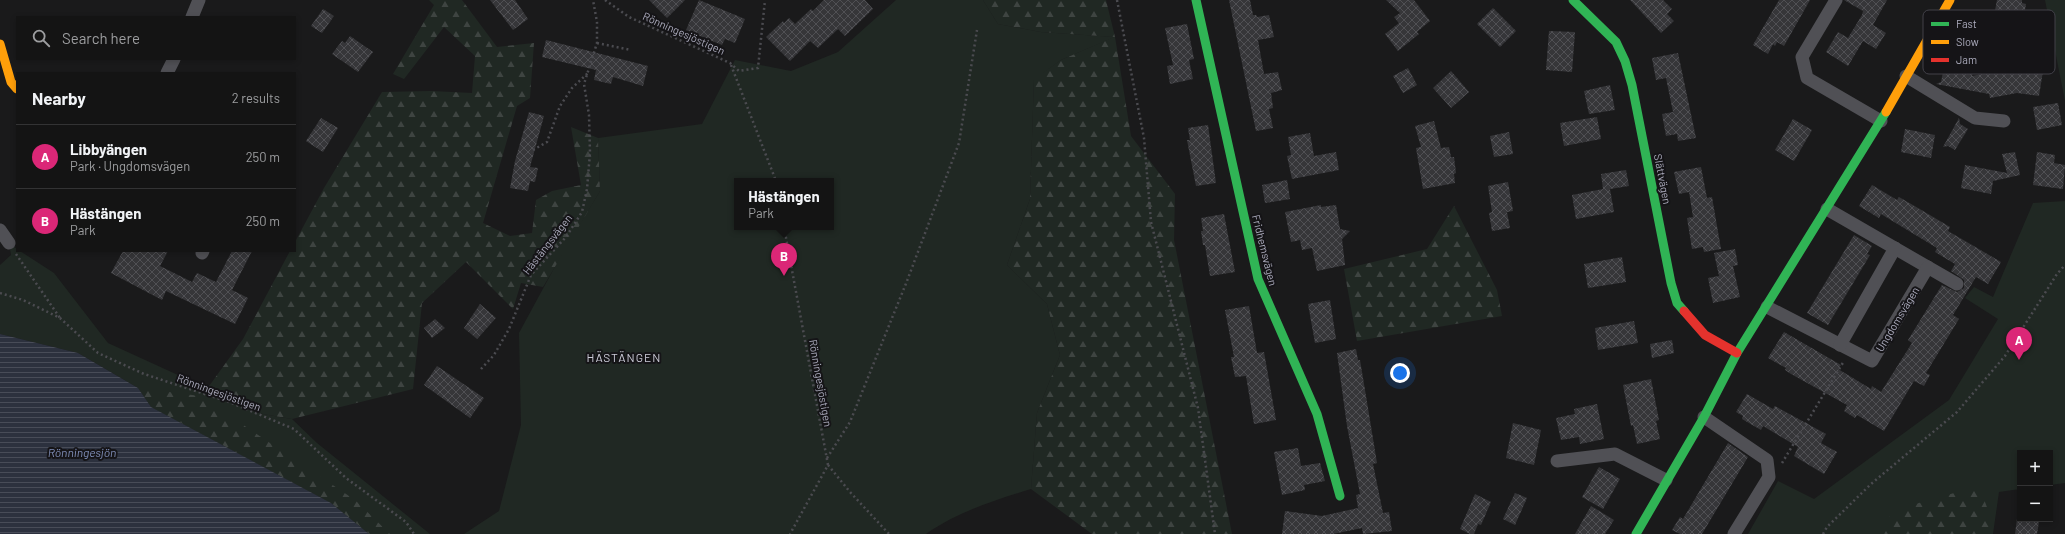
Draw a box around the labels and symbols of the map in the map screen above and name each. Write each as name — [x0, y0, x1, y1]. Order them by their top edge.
street label: Rönningesjöstigen — [641, 9, 727, 57]
legend — [1923, 10, 2055, 74]
text: Fast — [1956, 17, 1977, 30]
text: Slow — [1956, 35, 1979, 48]
text: Jam — [1956, 53, 1977, 66]
street label: Slättvägen — [1652, 153, 1674, 205]
street label: Hästängsvägen — [519, 211, 575, 277]
street label: Fridhemsvägen — [1250, 213, 1280, 287]
pin: B — [771, 243, 797, 276]
street label: Ungdomsvägen — [1873, 284, 1922, 354]
pin: A — [2006, 327, 2032, 360]
street label: Rönningesjöstigen — [807, 338, 835, 428]
district label: HÄSTÄNGEN — [587, 350, 661, 364]
your location — [1390, 363, 1410, 383]
street label: Rönningesjöstigen — [175, 371, 263, 413]
water label: Rönningesjön — [48, 445, 116, 459]

